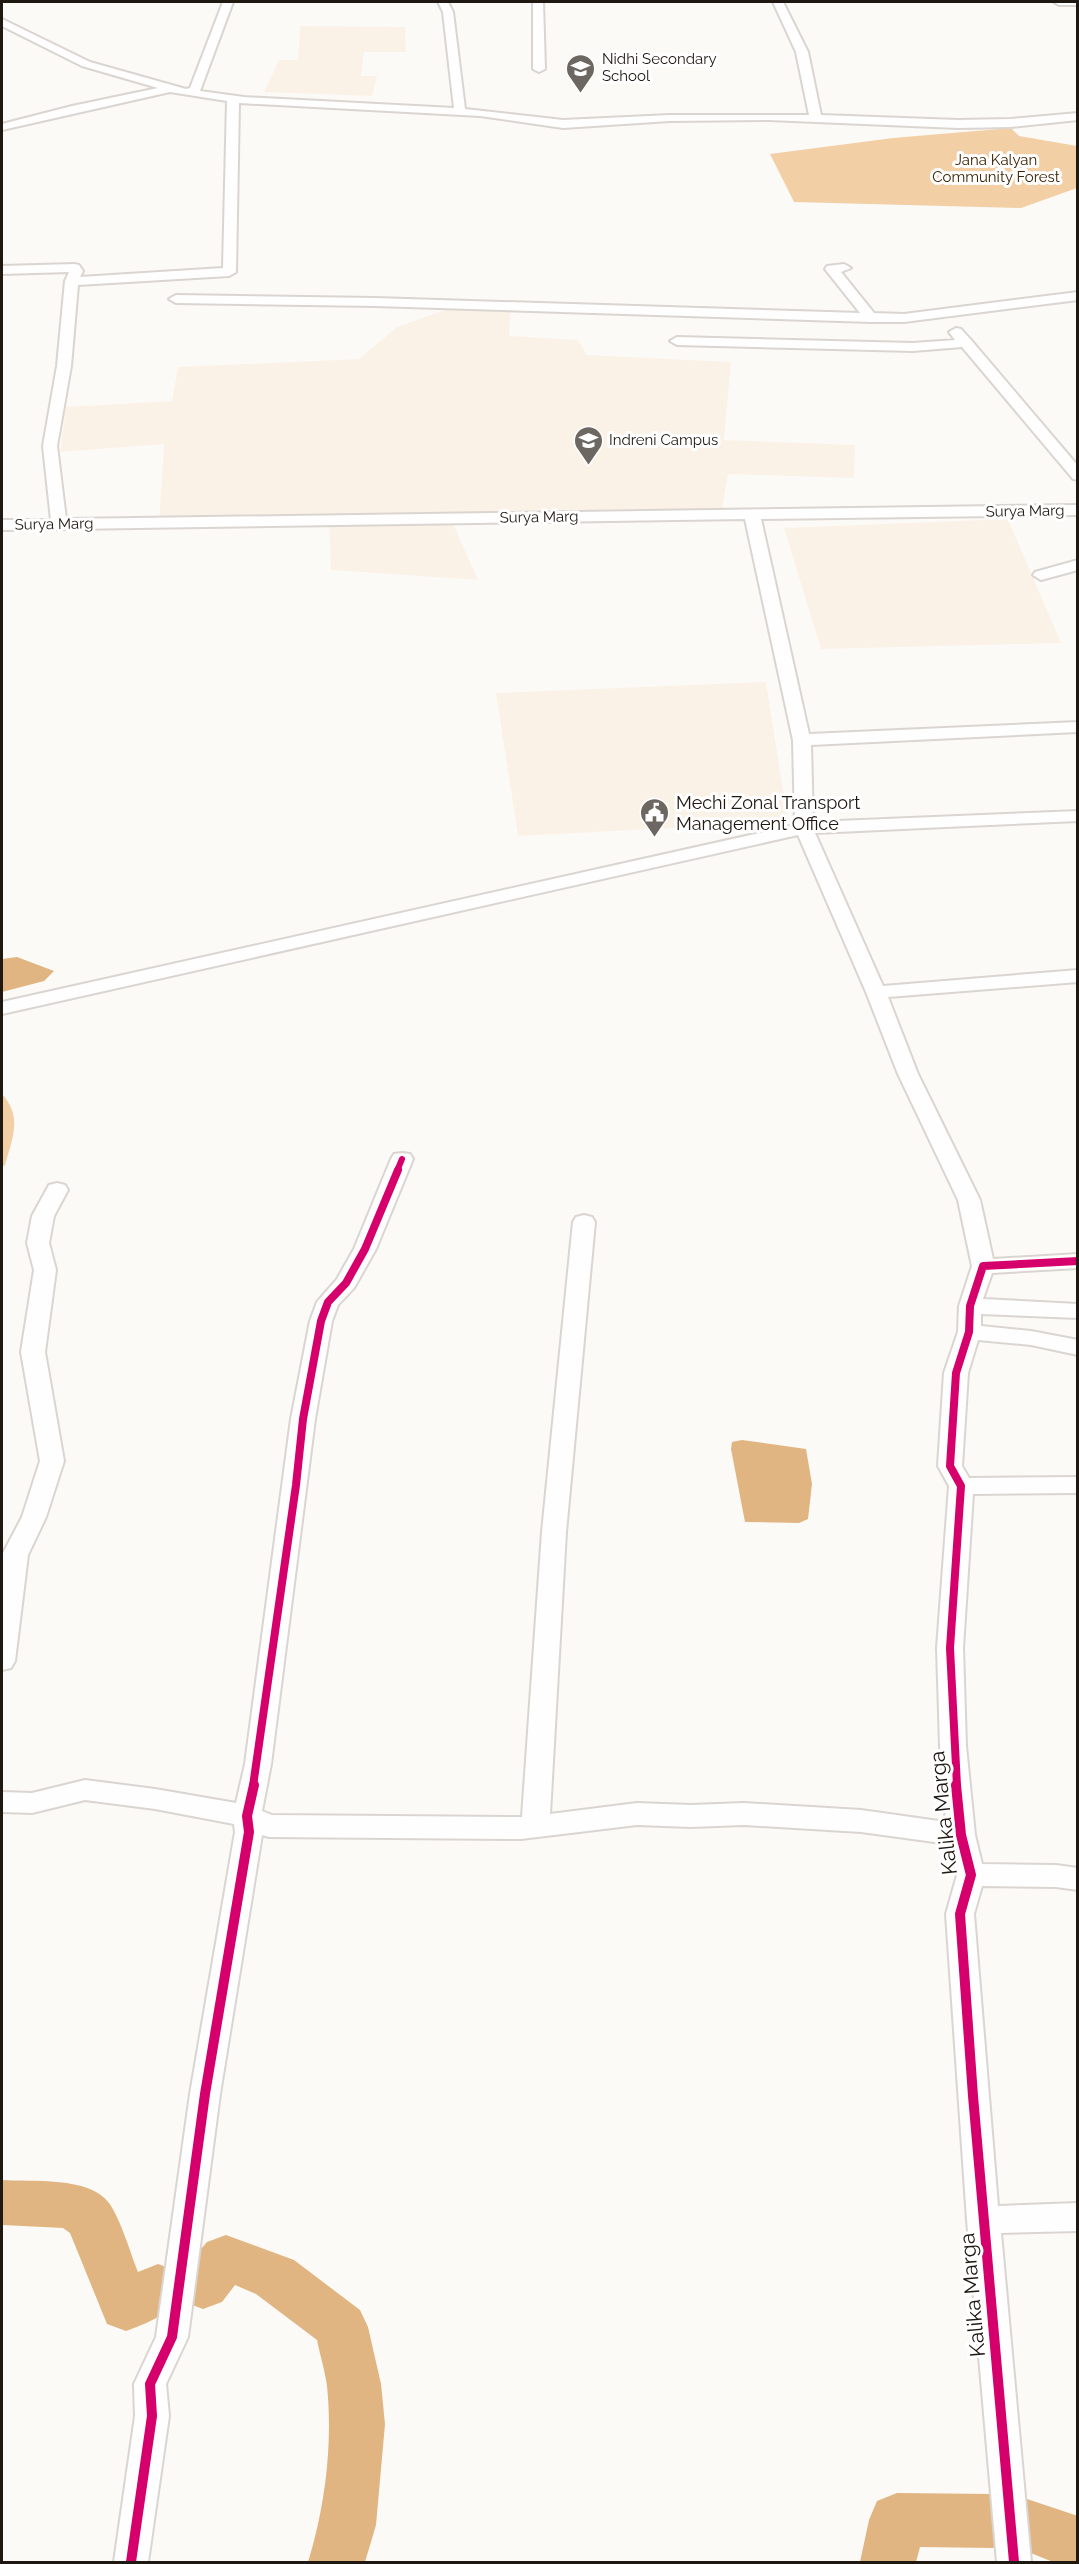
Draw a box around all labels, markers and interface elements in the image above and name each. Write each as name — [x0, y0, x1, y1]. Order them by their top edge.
place label: Nidhi Secondary School — [602, 50, 717, 85]
school or university icon: Nidhi Secondary School — [565, 52, 597, 94]
park label: Jana Kalyan Community Forest — [932, 151, 1060, 186]
school or university icon: Indreni Campus — [572, 424, 604, 466]
place label: Indreni Campus — [609, 431, 718, 449]
street label: Surya Marg — [985, 501, 1065, 521]
street label: Surya Marg — [499, 507, 579, 527]
street label: Surya Marg — [14, 514, 94, 534]
place label: Mechi Zonal Transport Management Office — [676, 792, 860, 834]
public building icon: Mechi Zonal Transport Management Office — [639, 796, 671, 838]
street label: Kalika Marga — [924, 1750, 962, 1876]
street label: Kalika Marga — [954, 2232, 990, 2358]

